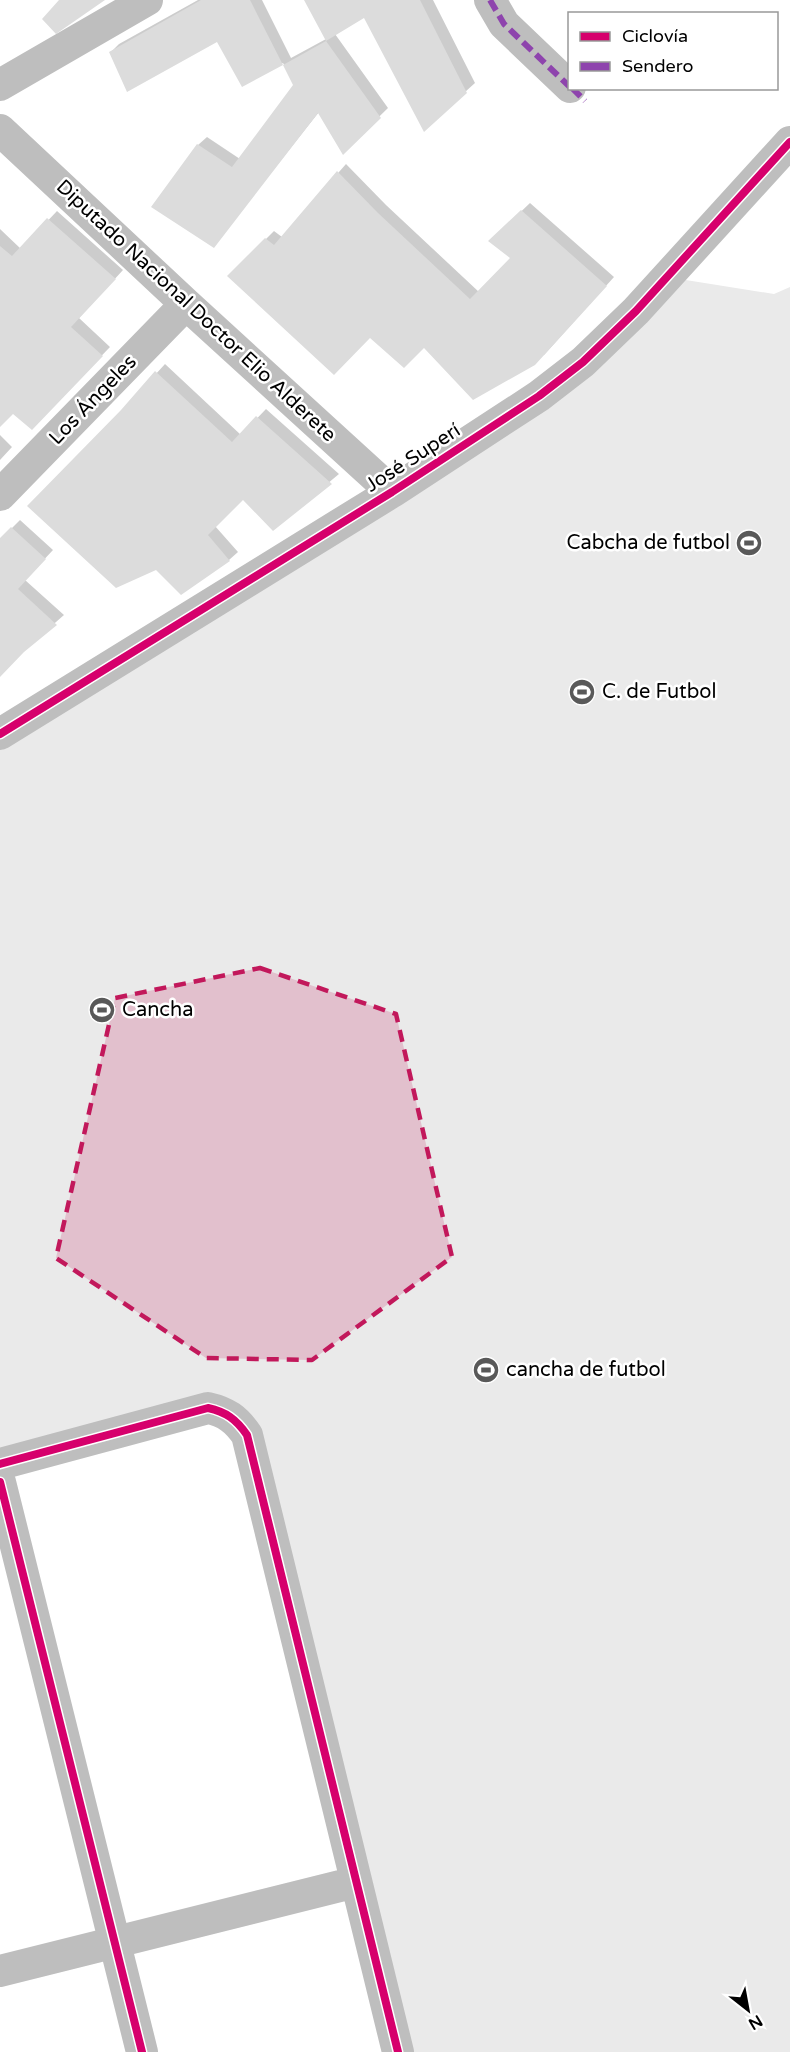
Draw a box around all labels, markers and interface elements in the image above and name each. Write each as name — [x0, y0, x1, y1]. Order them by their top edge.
legend — [568, 12, 778, 90]
text: Ciclovía — [622, 25, 688, 47]
text: Sendero — [622, 55, 693, 77]
street label: Diputado Nacional Doctor Elio Alderete — [51, 175, 341, 447]
street label: Los Ángeles — [44, 349, 142, 450]
street label: José Superí — [361, 418, 465, 498]
sports icon: Cabcha de futbol — [734, 528, 764, 558]
place label: Cabcha de futbol — [567, 531, 730, 555]
sports icon: C. de Futbol — [567, 677, 597, 707]
place label: C. de Futbol — [602, 680, 716, 704]
sports icon: Cancha — [87, 995, 117, 1025]
place label: Cancha — [122, 998, 193, 1022]
sports icon: cancha de futbol — [471, 1355, 501, 1385]
place label: cancha de futbol — [506, 1358, 666, 1382]
north arrow — [718, 1980, 778, 2040]
text: N — [745, 2010, 766, 2034]

